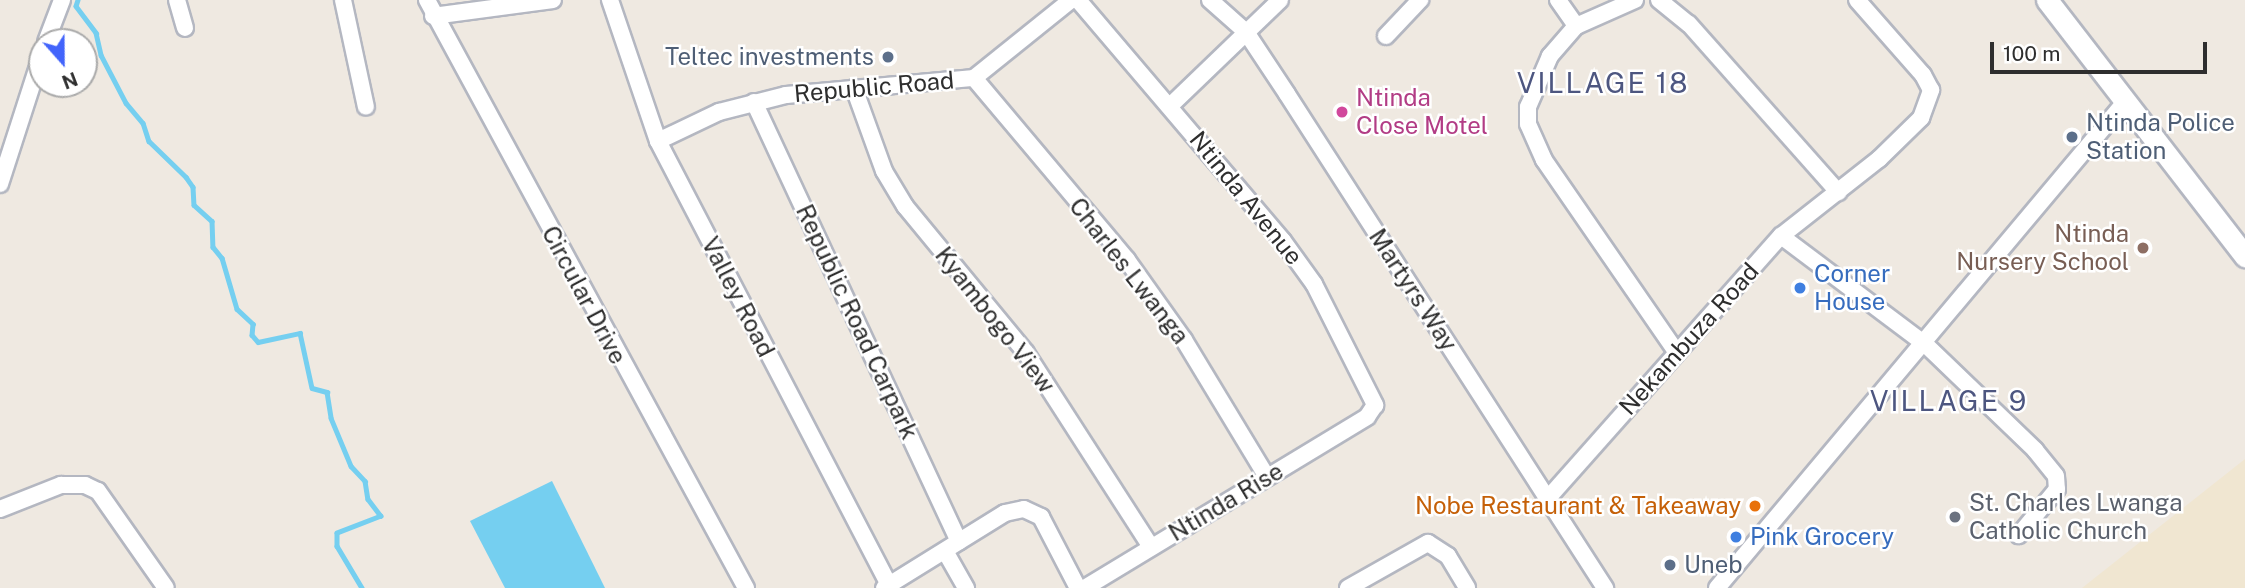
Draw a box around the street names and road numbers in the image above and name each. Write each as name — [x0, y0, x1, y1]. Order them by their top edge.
street label: Republic Road — [793, 66, 955, 108]
street label: Ntinda Avenue — [1183, 126, 1309, 270]
street label: Charles Lwanga — [1063, 192, 1195, 350]
street label: Republic Road Carpark — [790, 200, 924, 444]
street label: Circular Drive — [536, 221, 632, 369]
street label: Martyrs Way — [1363, 223, 1463, 357]
street label: Valley Road — [695, 232, 781, 362]
street label: Kyambogo View — [929, 241, 1061, 399]
street label: Nekambuza Road — [1613, 257, 1765, 421]
street label: Ntinda Rise — [1164, 457, 1288, 547]

